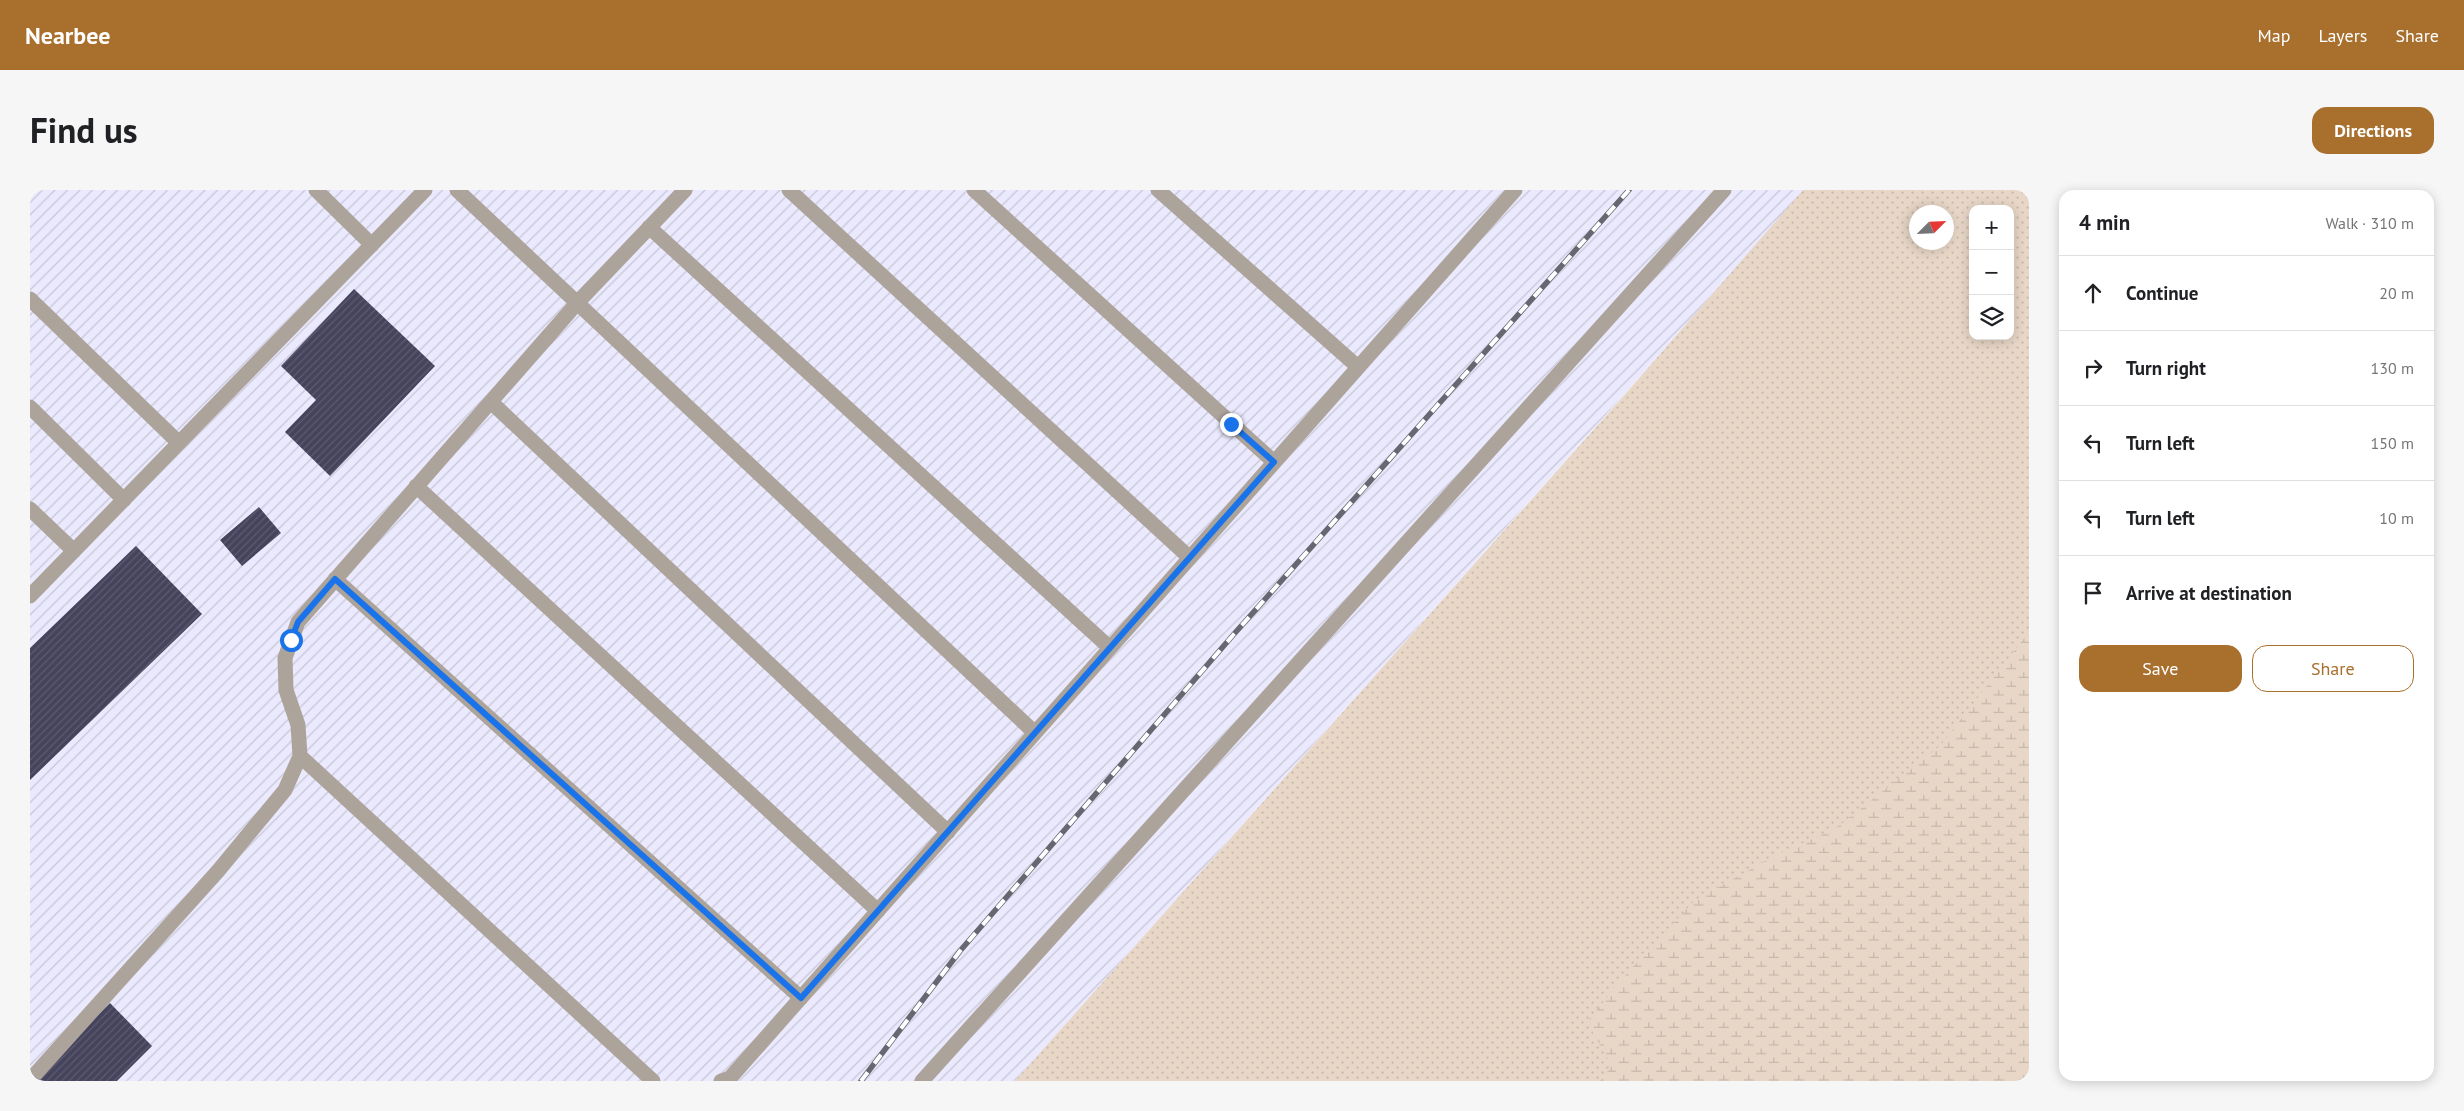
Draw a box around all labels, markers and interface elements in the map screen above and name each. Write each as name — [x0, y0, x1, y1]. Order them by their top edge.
text: Nearbee — [25, 20, 110, 51]
text: Map — [2258, 24, 2290, 47]
text: Layers — [2318, 24, 2367, 47]
text: Share — [2395, 24, 2439, 47]
text: Find us — [30, 107, 138, 153]
button: Directions — [2312, 107, 2434, 154]
north arrow — [1909, 205, 1954, 250]
map controls — [1969, 205, 2014, 340]
button: + — [1969, 205, 2014, 250]
text: 4 min — [2079, 209, 2130, 236]
text: Walk · 310 m — [2325, 213, 2414, 233]
button: − — [1969, 250, 2014, 295]
icon: ahead — [2079, 279, 2107, 307]
text: Continue — [2126, 281, 2198, 305]
text: 20 m — [2379, 283, 2414, 303]
button: layers — [1969, 295, 2014, 340]
icon: right — [2079, 354, 2107, 382]
text: Turn right — [2126, 356, 2206, 380]
text: 130 m — [2371, 358, 2414, 378]
route end — [1220, 413, 1243, 436]
icon: left — [2079, 429, 2107, 457]
text: Turn left — [2126, 431, 2195, 455]
text: 150 m — [2371, 433, 2414, 453]
icon: left — [2079, 504, 2107, 532]
text: Turn left — [2126, 506, 2195, 530]
text: 10 m — [2379, 508, 2414, 528]
icon: arrive — [2079, 579, 2107, 607]
text: Arrive at destination — [2126, 581, 2292, 605]
route start — [280, 629, 303, 652]
button: Save — [2079, 645, 2242, 692]
button: Share — [2252, 645, 2414, 692]

